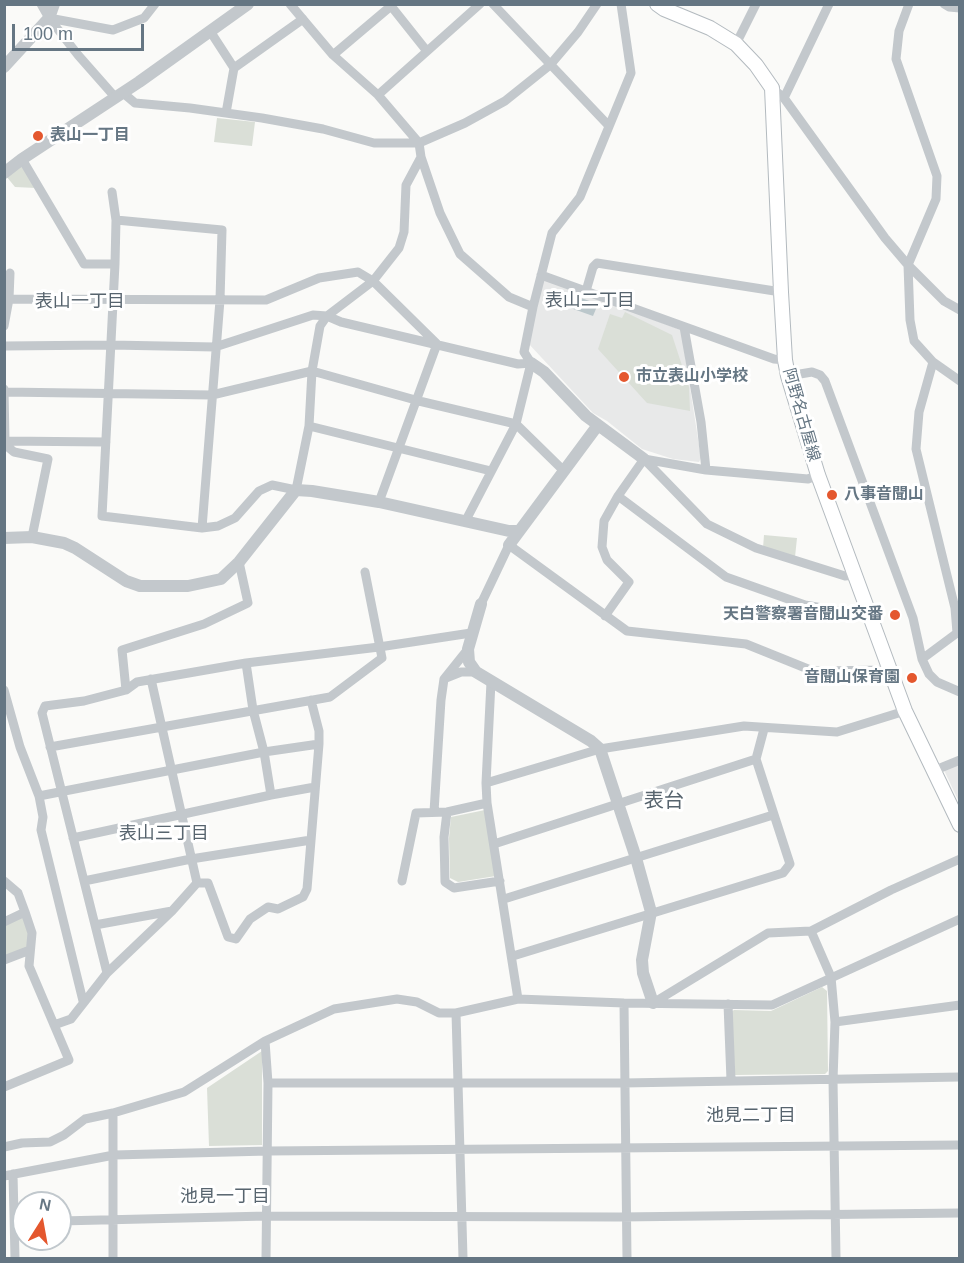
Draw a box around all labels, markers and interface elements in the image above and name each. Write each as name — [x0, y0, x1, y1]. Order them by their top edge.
scale bar — [15, 12, 147, 50]
text: 100 m — [23, 24, 73, 44]
place label: 表山一丁目 — [50, 126, 130, 146]
marker: 表山一丁目 — [31, 129, 45, 143]
district label: 表山二丁目 — [545, 290, 635, 312]
district label: 表山一丁目 — [35, 291, 125, 313]
street label: 阿野名古屋線 — [779, 366, 823, 464]
place label: 市立表山小学校 — [636, 367, 748, 387]
marker: 市立表山小学校 — [617, 370, 631, 384]
place label: 八事音聞山 — [844, 485, 924, 505]
marker: 八事音聞山 — [825, 488, 839, 502]
place label: 天白警察署音聞山交番 — [723, 605, 883, 625]
marker: 天白警察署音聞山交番 — [888, 608, 902, 622]
place label: 音聞山保育園 — [804, 668, 900, 688]
marker: 音聞山保育園 — [905, 671, 919, 685]
district label: 表台 — [644, 789, 684, 813]
district label: 表山三丁目 — [119, 823, 209, 845]
district label: 池見二丁目 — [706, 1105, 796, 1127]
district label: 池見一丁目 — [180, 1186, 270, 1208]
north arrow — [12, 1191, 72, 1251]
text: N — [38, 1195, 52, 1214]

